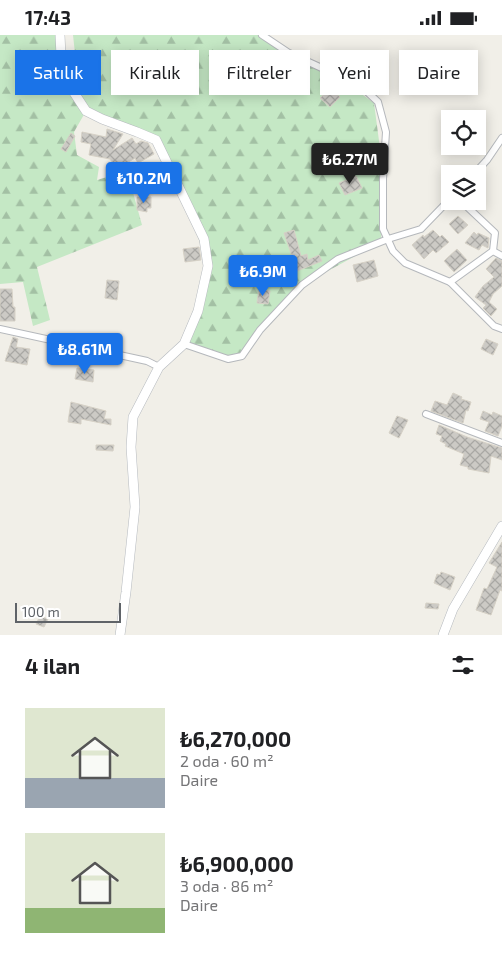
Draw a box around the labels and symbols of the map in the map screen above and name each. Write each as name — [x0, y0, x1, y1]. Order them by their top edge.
pin: ₺6.27M — [309, 143, 391, 185]
pin: ₺10.2M — [103, 161, 185, 204]
pin: ₺6.9M — [228, 255, 298, 297]
pin: ₺8.61M — [44, 333, 126, 375]
scale bar — [15, 600, 121, 623]

